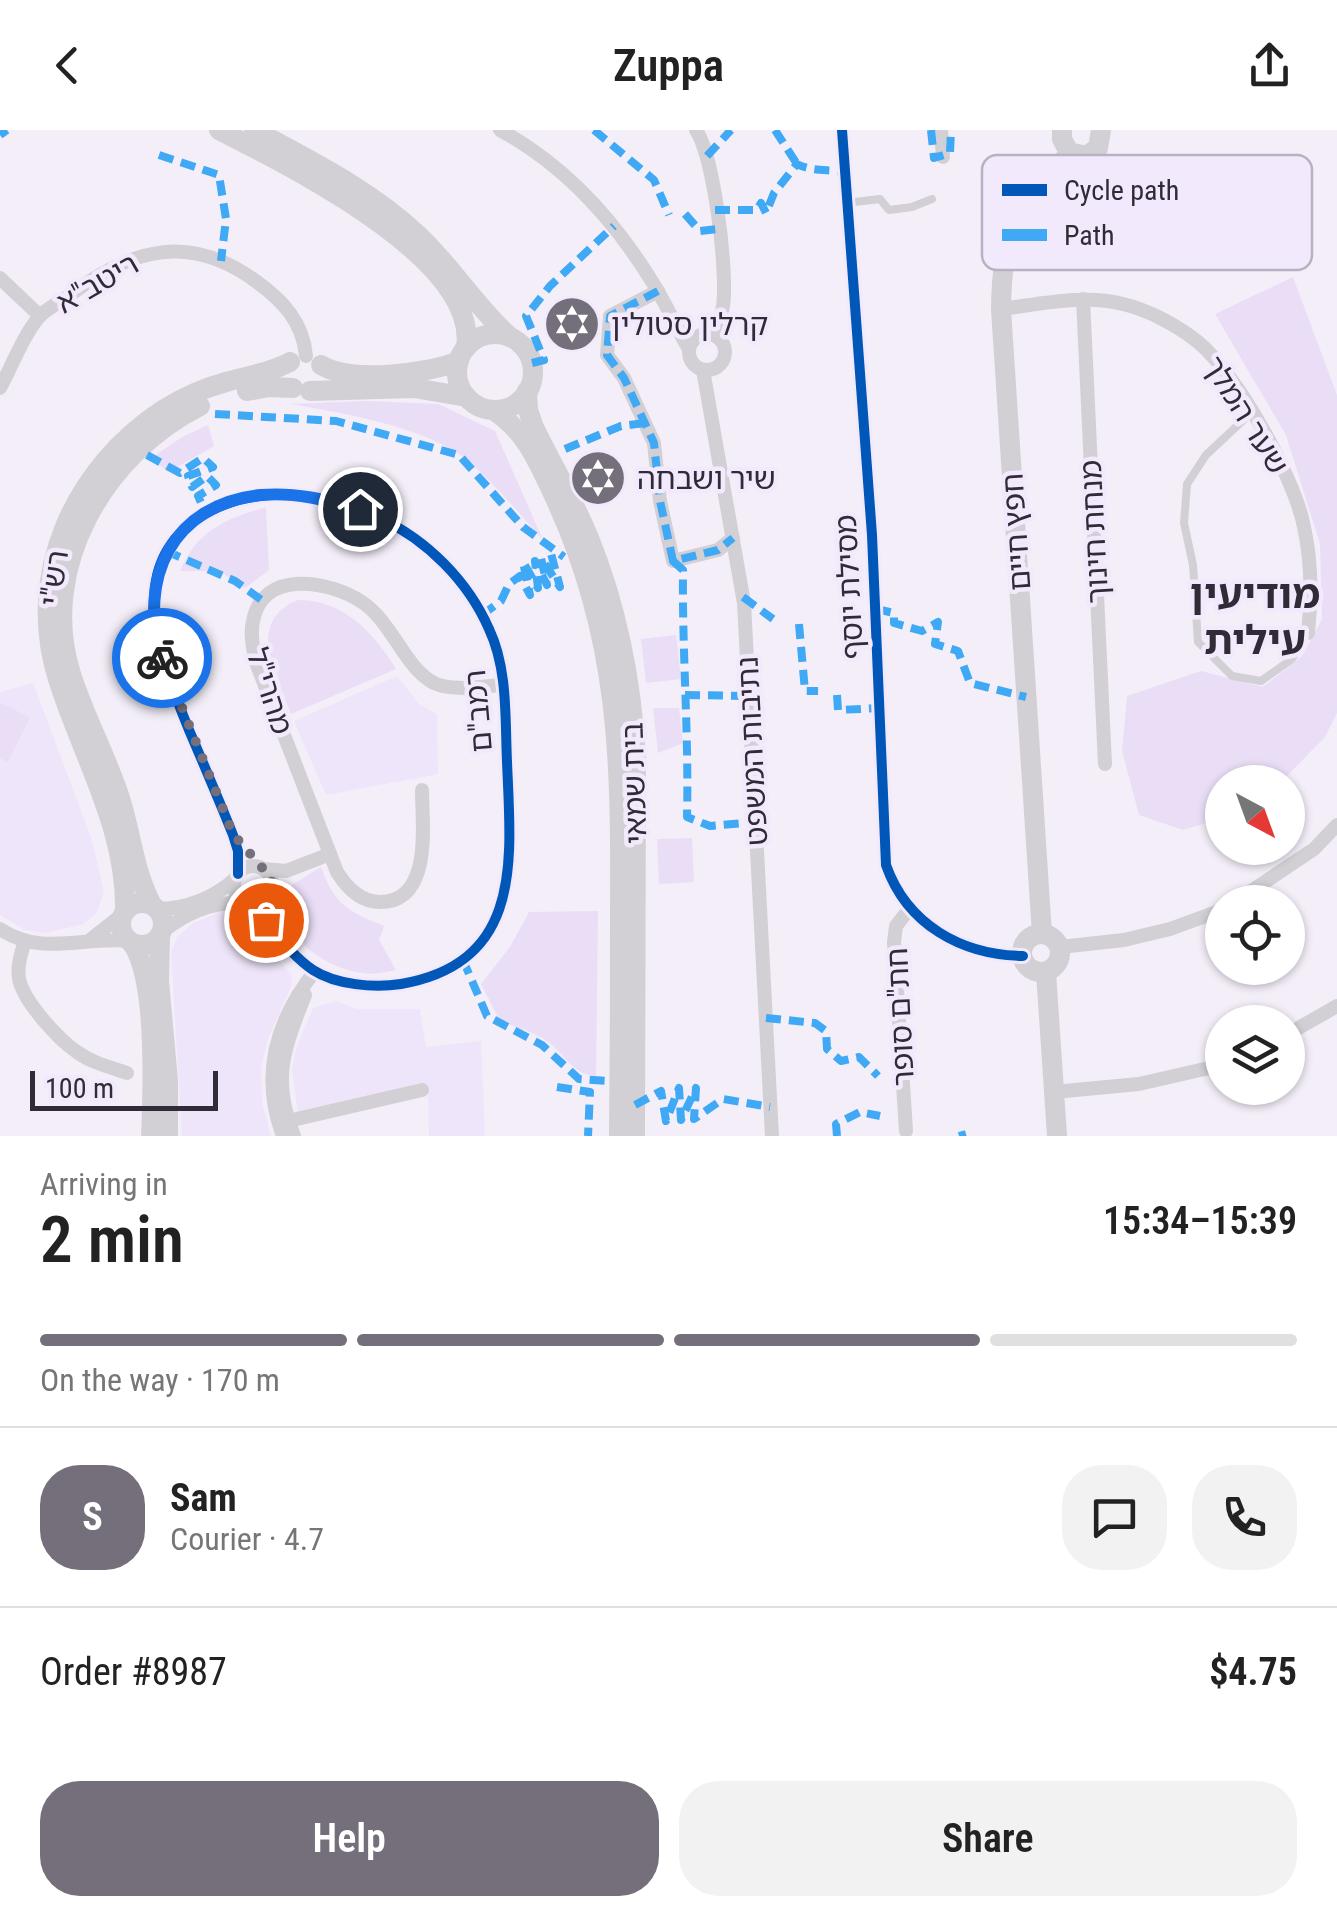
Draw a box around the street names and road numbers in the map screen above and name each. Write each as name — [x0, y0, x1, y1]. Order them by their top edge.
street label: ריטב"א — [50, 246, 144, 320]
street label: שער המלך — [1196, 350, 1296, 480]
street label: מנחת חינוך — [1073, 459, 1115, 605]
street label: חפץ חיים — [994, 472, 1038, 592]
street label: מסילת יוסף — [828, 514, 870, 660]
street label: רש"י — [33, 548, 75, 608]
street label: מהרי"ל — [240, 644, 300, 738]
street label: נתיבות המשפט — [730, 656, 774, 846]
street label: רמב"ם — [457, 668, 499, 754]
street label: בית שמאי — [614, 722, 654, 844]
street label: חת"ם סופר — [879, 947, 921, 1087]

